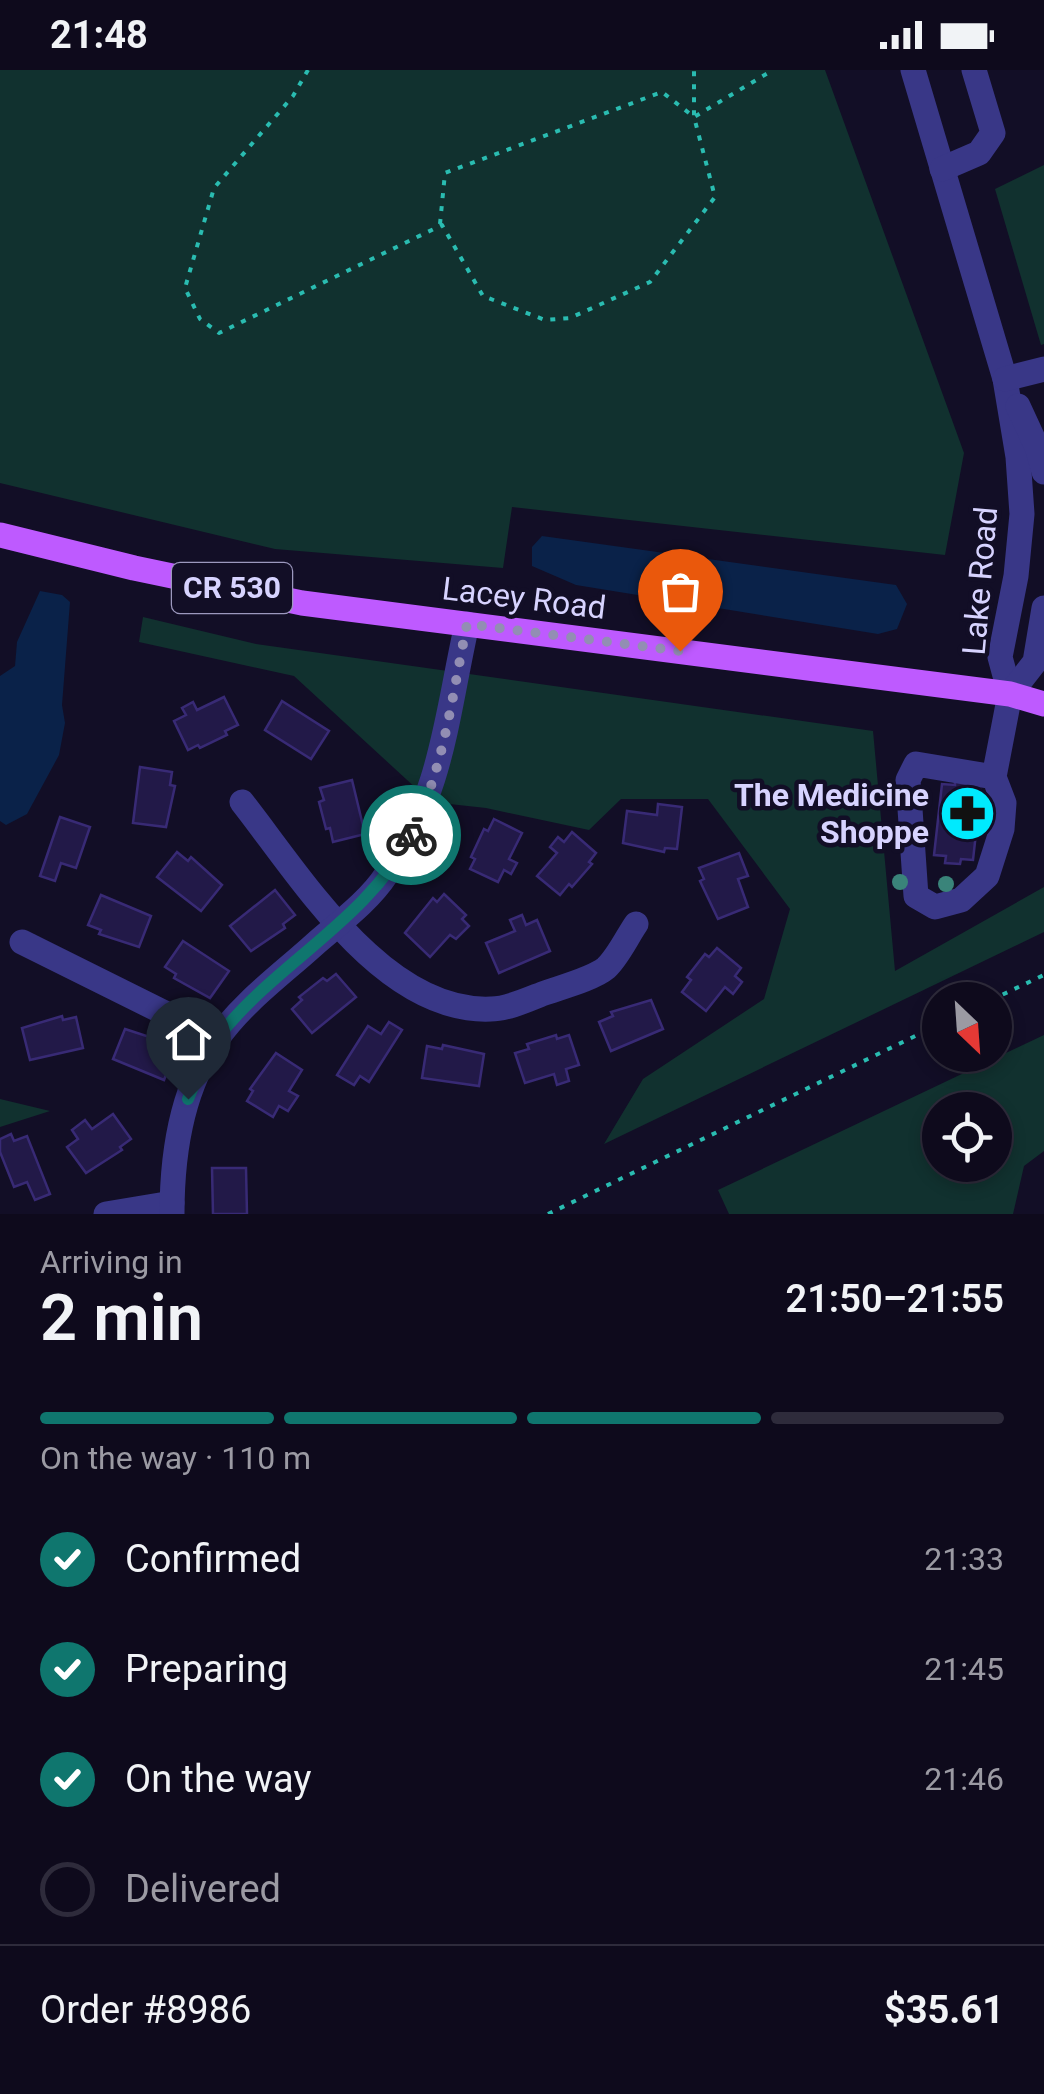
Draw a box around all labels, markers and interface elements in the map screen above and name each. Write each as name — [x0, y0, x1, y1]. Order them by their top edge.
text: 21:48 — [50, 13, 148, 57]
street label: Lake Road — [955, 505, 1005, 657]
pin — [638, 549, 723, 652]
road number: CR 530 — [172, 563, 292, 613]
icon: bag — [653, 564, 708, 619]
street label: Lacey Road — [440, 569, 608, 627]
place label: The Medicine Shoppe — [734, 776, 929, 851]
pharmacy icon: The Medicine Shoppe — [938, 783, 998, 843]
courier — [361, 785, 461, 885]
icon: bike — [384, 808, 439, 863]
north arrow — [922, 982, 1012, 1072]
map controls — [922, 982, 1012, 1182]
pin — [146, 997, 231, 1100]
icon: home — [161, 1012, 216, 1067]
button: locate — [922, 1092, 1012, 1182]
text: Arriving in — [40, 1243, 183, 1281]
text: 21:50–21:55 — [785, 1277, 1004, 1321]
text: 2 min — [40, 1280, 203, 1356]
text: On the way · 110 m — [40, 1439, 311, 1477]
icon: check — [40, 1532, 95, 1587]
text: Confirmed — [125, 1537, 301, 1581]
text: 21:33 — [924, 1540, 1004, 1578]
icon: check — [40, 1642, 95, 1697]
text: Preparing — [125, 1647, 288, 1691]
text: 21:45 — [924, 1650, 1004, 1688]
icon: check — [40, 1752, 95, 1807]
text: On the way — [125, 1757, 311, 1801]
text: 21:46 — [924, 1760, 1004, 1798]
text: Delivered — [125, 1867, 281, 1911]
text: Order #8986 — [40, 1988, 251, 2032]
text: $35.61 — [884, 1988, 1004, 2032]

